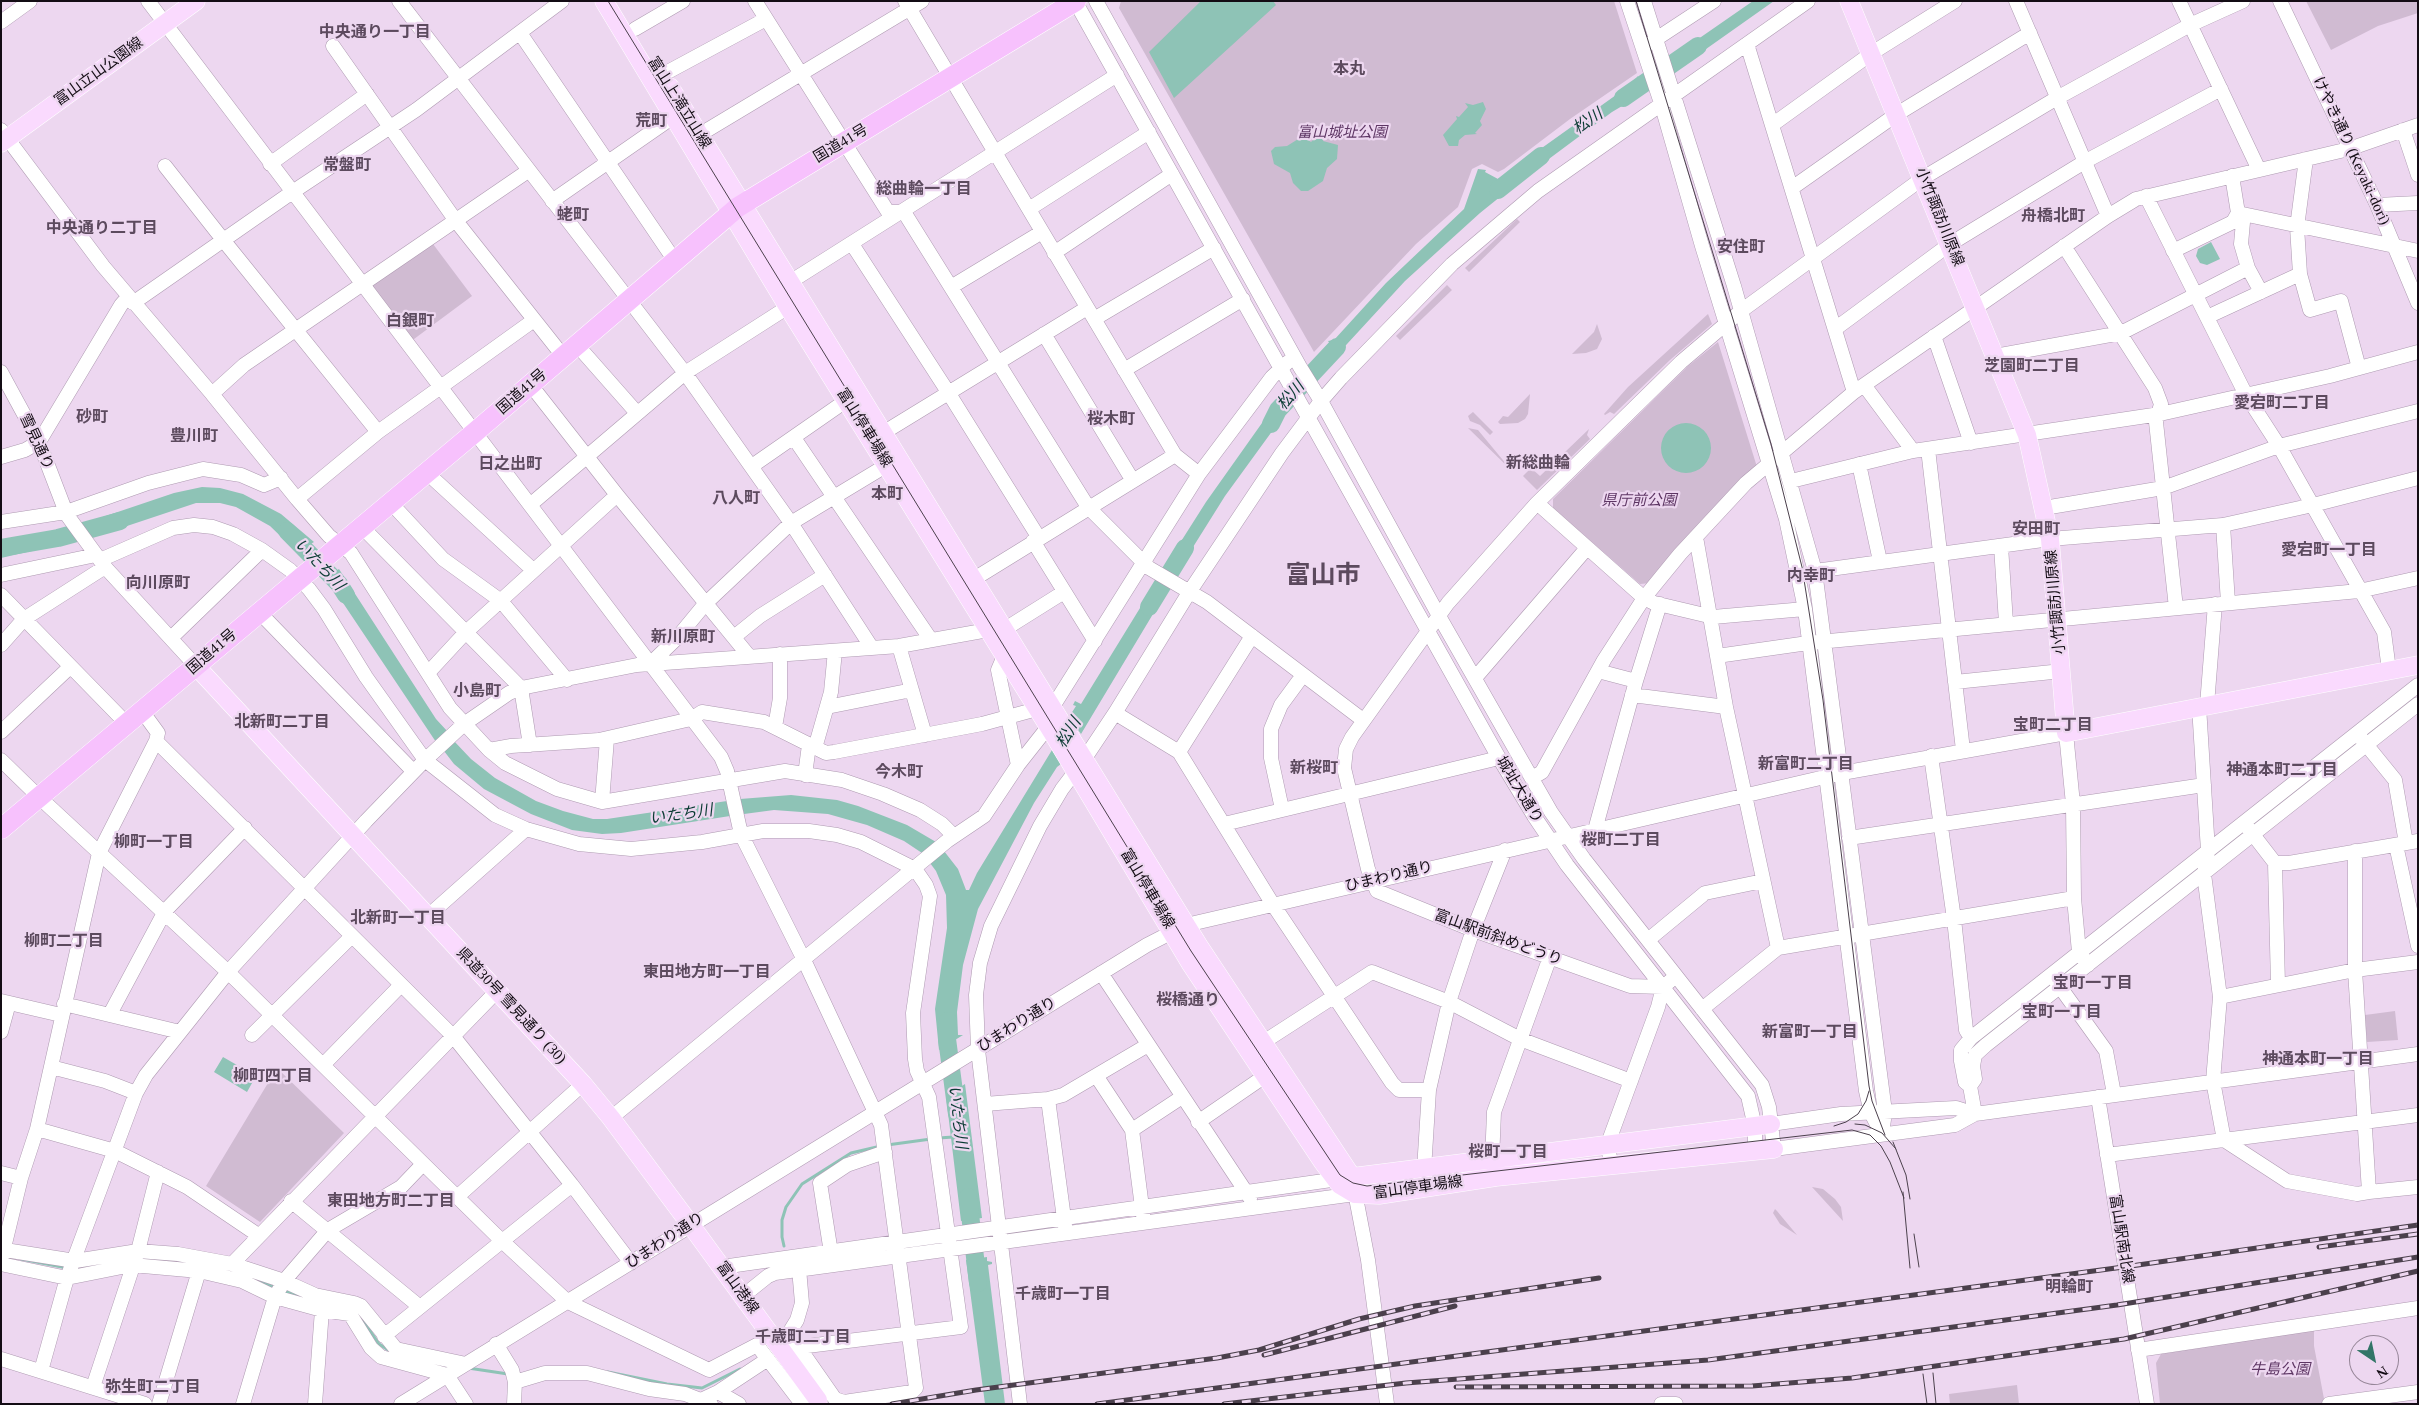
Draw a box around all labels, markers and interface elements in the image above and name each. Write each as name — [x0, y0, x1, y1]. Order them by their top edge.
district label: 中央通り一丁目 — [319, 23, 431, 43]
street label: 富山立山公園線 — [51, 34, 147, 110]
street label: 富山上滝立山線 — [644, 54, 714, 152]
district label: 本丸 — [1333, 60, 1365, 80]
street label: けやき通り (Keyaki-dori) — [2309, 74, 2393, 228]
water label: 松川 — [1569, 105, 1607, 139]
district label: 荒町 — [635, 112, 667, 132]
street label: 国道41号 — [811, 121, 871, 167]
park label: 富山城址公園 — [1297, 124, 1387, 142]
district label: 常盤町 — [323, 156, 371, 176]
street label: 小竹諏訪川原線 — [1911, 165, 1967, 269]
district label: 総曲輪一丁目 — [876, 180, 972, 200]
district label: 蛯町 — [557, 206, 589, 226]
district label: 舟橋北町 — [2021, 207, 2085, 227]
district label: 中央通り二丁目 — [46, 219, 158, 239]
district label: 安住町 — [1717, 238, 1765, 258]
district label: 白銀町 — [386, 312, 434, 332]
district label: 芝園町二丁目 — [1984, 357, 2080, 377]
street label: 国道41号 — [493, 366, 551, 418]
water label: 松川 — [1273, 378, 1309, 414]
street label: 富山停車場線 — [833, 385, 895, 471]
district label: 愛宕町二丁目 — [2234, 394, 2330, 414]
district label: 砂町 — [76, 408, 108, 428]
district label: 桜木町 — [1087, 410, 1135, 430]
street label: 雪見通り — [15, 411, 57, 473]
district label: 豊川町 — [170, 427, 218, 447]
district label: 新総曲輪 — [1506, 454, 1570, 474]
district label: 日之出町 — [478, 455, 542, 475]
district label: 本町 — [871, 485, 903, 505]
district label: 八人町 — [712, 489, 760, 509]
park label: 県庁前公園 — [1602, 492, 1676, 510]
district label: 安田町 — [2012, 520, 2060, 540]
water label: いたち川 — [290, 535, 348, 595]
district label: 愛宕町一丁目 — [2281, 541, 2377, 561]
street label: 小竹諏訪川原線 — [2042, 549, 2070, 655]
district label: 富山市 — [1286, 562, 1360, 592]
district label: 内幸町 — [1787, 567, 1835, 587]
district label: 向川原町 — [126, 574, 190, 594]
street label: 国道41号 — [183, 626, 241, 678]
district label: 新川原町 — [651, 628, 715, 648]
district label: 小島町 — [453, 682, 501, 702]
district label: 北新町二丁目 — [234, 713, 330, 733]
water label: 松川 — [1052, 714, 1086, 752]
district label: 宝町二丁目 — [2013, 716, 2093, 736]
street label: 城址大通り — [1492, 753, 1546, 827]
district label: 新富町二丁目 — [1758, 755, 1854, 775]
district label: 新桜町 — [1290, 759, 1338, 779]
district label: 神通本町二丁目 — [2226, 761, 2338, 781]
district label: 今木町 — [875, 763, 923, 783]
water label: いたち川 — [648, 801, 714, 829]
district label: 桜町二丁目 — [1581, 831, 1661, 851]
district label: 柳町一丁目 — [114, 833, 194, 853]
street label: 富山停車場線 — [1116, 846, 1178, 932]
street label: ひまわり通り — [1343, 858, 1435, 896]
street label: 富山駅前斜めどうり — [1431, 906, 1565, 970]
district label: 北新町一丁目 — [350, 909, 446, 929]
district label: 柳町二丁目 — [24, 932, 104, 952]
street label: 県道30号 雪見通り (30) — [452, 944, 570, 1068]
district label: 東田地方町一丁目 — [643, 963, 771, 983]
district label: 宝町一丁目 — [2053, 974, 2133, 994]
district label: 桜橋通り — [1156, 991, 1220, 1011]
street label: ひまわり通り — [974, 994, 1060, 1056]
district label: 宝町一丁目 — [2022, 1003, 2102, 1023]
district label: 新富町一丁目 — [1762, 1023, 1858, 1043]
district label: 神通本町一丁目 — [2262, 1050, 2374, 1070]
district label: 柳町四丁目 — [233, 1067, 313, 1087]
water label: いたち川 — [944, 1084, 970, 1150]
district label: 桜町一丁目 — [1468, 1143, 1548, 1163]
street label: 富山停車場線 — [1372, 1173, 1464, 1203]
district label: 東田地方町二丁目 — [327, 1192, 455, 1212]
street label: 富山駅南北線 — [2105, 1193, 2137, 1285]
street label: ひまわり通り — [622, 1209, 708, 1273]
street label: 富山港線 — [712, 1258, 762, 1318]
district label: 明輪町 — [2045, 1278, 2093, 1298]
district label: 千歳町一丁目 — [1015, 1285, 1111, 1305]
district label: 千歳町二丁目 — [755, 1328, 851, 1348]
north arrow — [2349, 1335, 2399, 1385]
park label: 牛島公園 — [2250, 1361, 2310, 1379]
text: N — [2374, 1363, 2390, 1381]
district label: 弥生町二丁目 — [105, 1378, 201, 1398]

